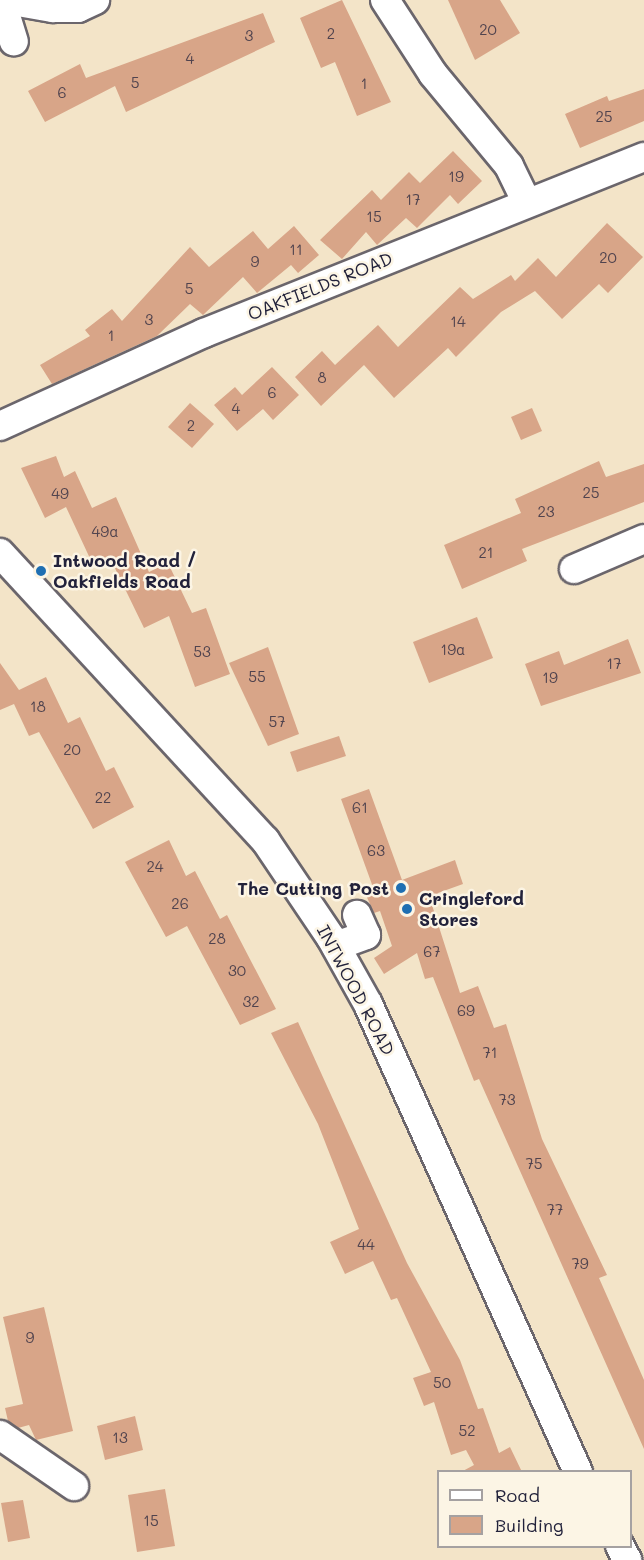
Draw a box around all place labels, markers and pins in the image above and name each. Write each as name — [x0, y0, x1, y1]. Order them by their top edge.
place label: Intwood Road / Oakfields Road — [53, 550, 197, 592]
marker: Intwood Road / Oakfields Road — [34, 564, 48, 578]
place label: The Cutting Post — [237, 877, 389, 899]
marker: The Cutting Post — [394, 881, 408, 895]
place label: Cringleford Stores — [419, 888, 524, 930]
marker: Cringleford Stores — [400, 902, 414, 916]

